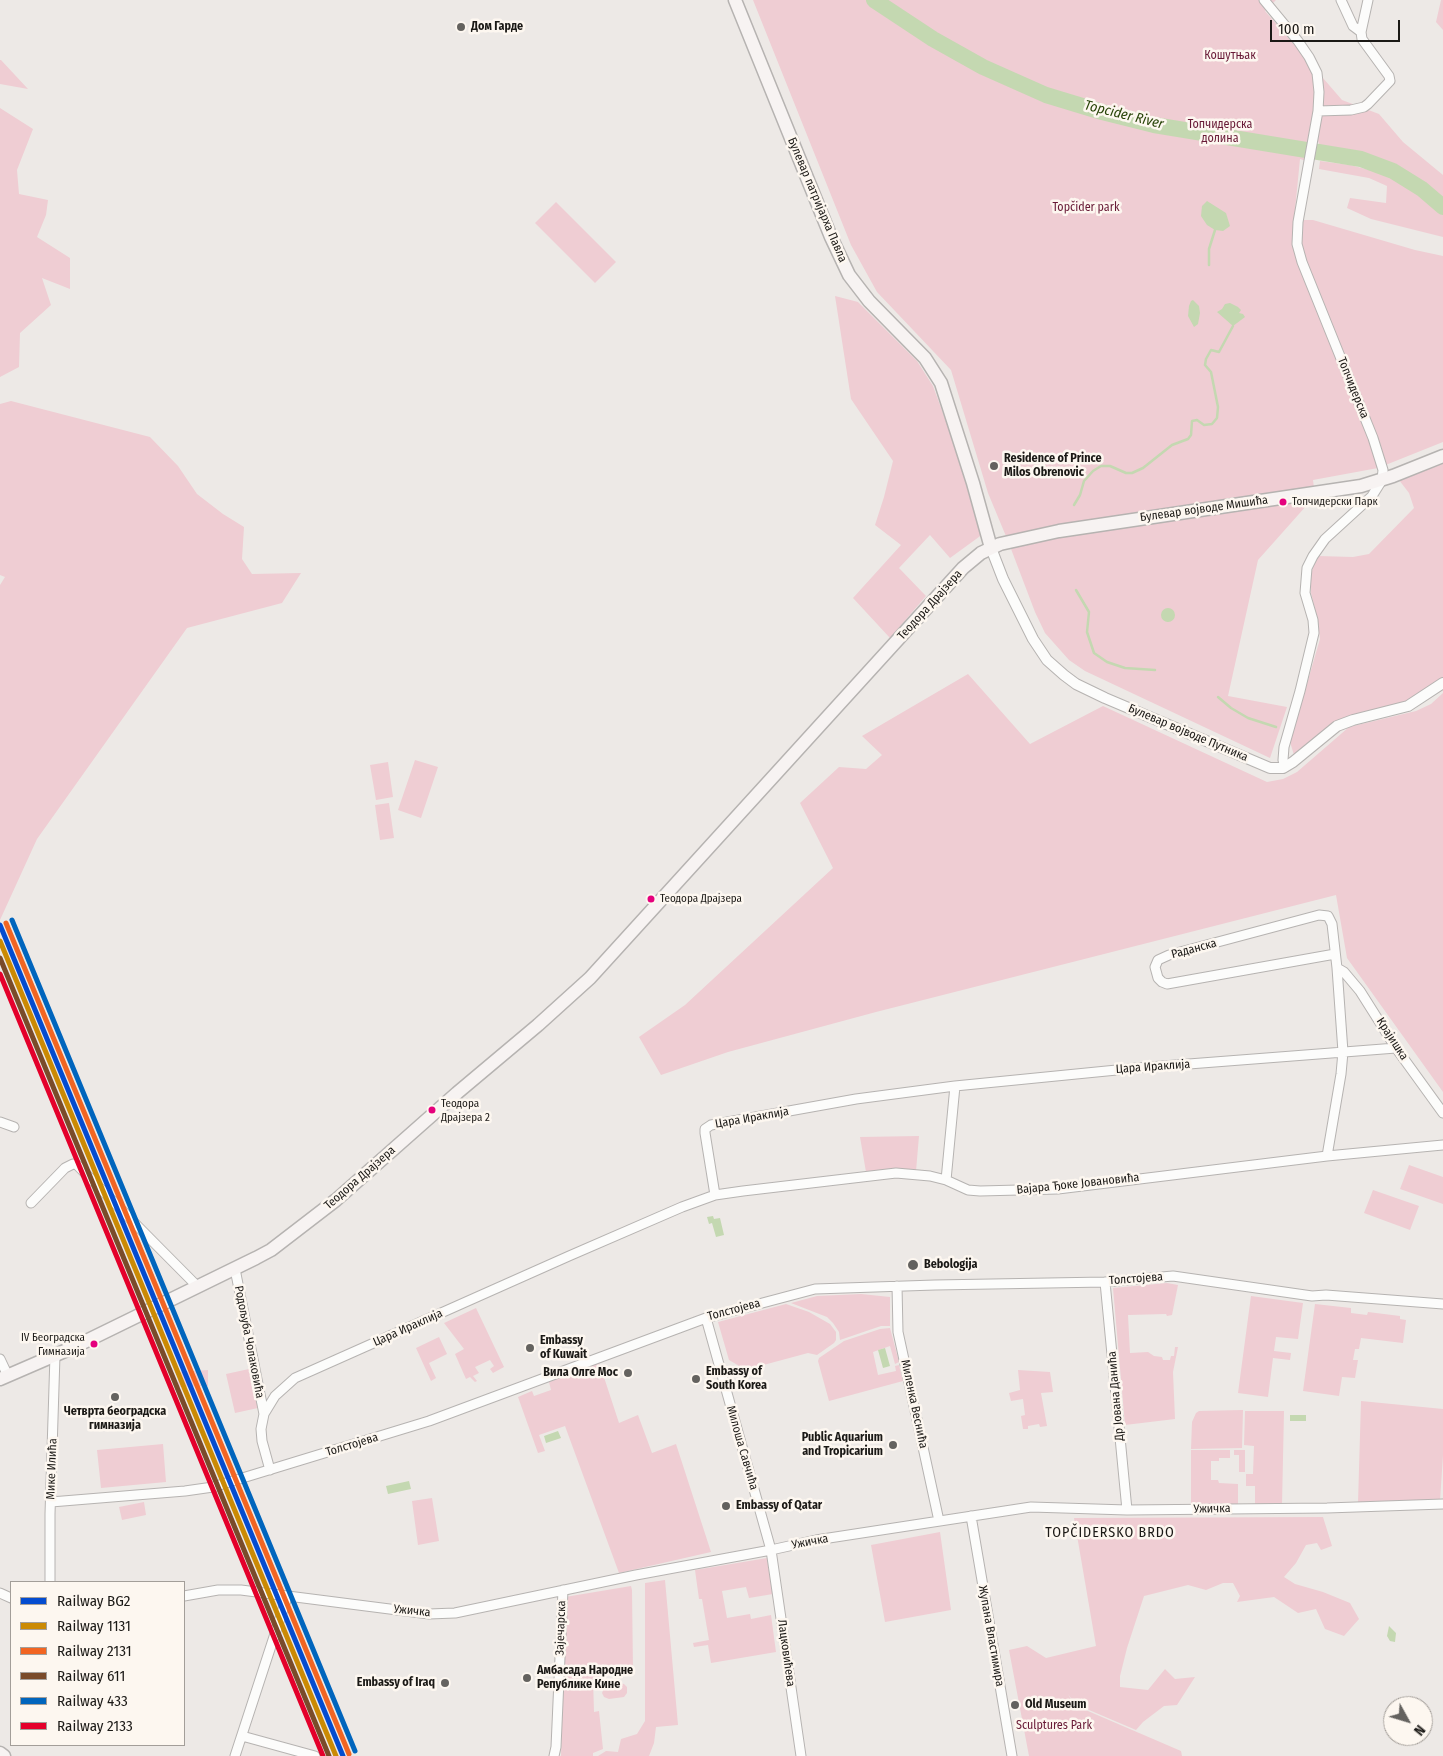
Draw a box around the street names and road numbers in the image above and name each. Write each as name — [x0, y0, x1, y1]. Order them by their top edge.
street label: Булевар патријарха Павла — [784, 135, 850, 265]
street label: Топчидерска — [1334, 355, 1372, 421]
street label: Булевар војводе Мишића — [1139, 493, 1269, 525]
street label: Теодора Драјзера — [895, 567, 965, 643]
street label: Булевар војводе Путника — [1126, 701, 1250, 765]
street label: Раданска — [1170, 936, 1218, 962]
street label: Крајишка — [1373, 1015, 1411, 1063]
street label: Цара Ираклија — [1115, 1057, 1191, 1077]
street label: Цара Ираклија — [714, 1104, 790, 1132]
street label: Теодора Драјзера — [322, 1143, 398, 1213]
street label: Вајара Ђоке Јовановића — [1016, 1170, 1140, 1198]
street label: Толстојева — [1109, 1270, 1163, 1288]
street label: Родољуба Чолаковића — [231, 1285, 267, 1399]
street label: Толстојева — [706, 1296, 762, 1324]
street label: Цара Ираклија — [371, 1306, 445, 1350]
street label: Др Јована Данића — [1105, 1351, 1127, 1441]
street label: Миленка Веснића — [898, 1358, 930, 1450]
street label: Милоша Савчића — [723, 1404, 761, 1492]
street label: Толстојева — [324, 1430, 380, 1460]
street label: Мике Илића — [44, 1438, 60, 1500]
street label: Ужичка — [1193, 1501, 1231, 1517]
street label: Ужичка — [791, 1531, 829, 1553]
street label: Жупана Властимира — [975, 1584, 1007, 1688]
street label: Зајечарска — [553, 1600, 569, 1656]
street label: Ужичка — [393, 1602, 431, 1620]
street label: Лацковићева — [774, 1618, 798, 1688]

